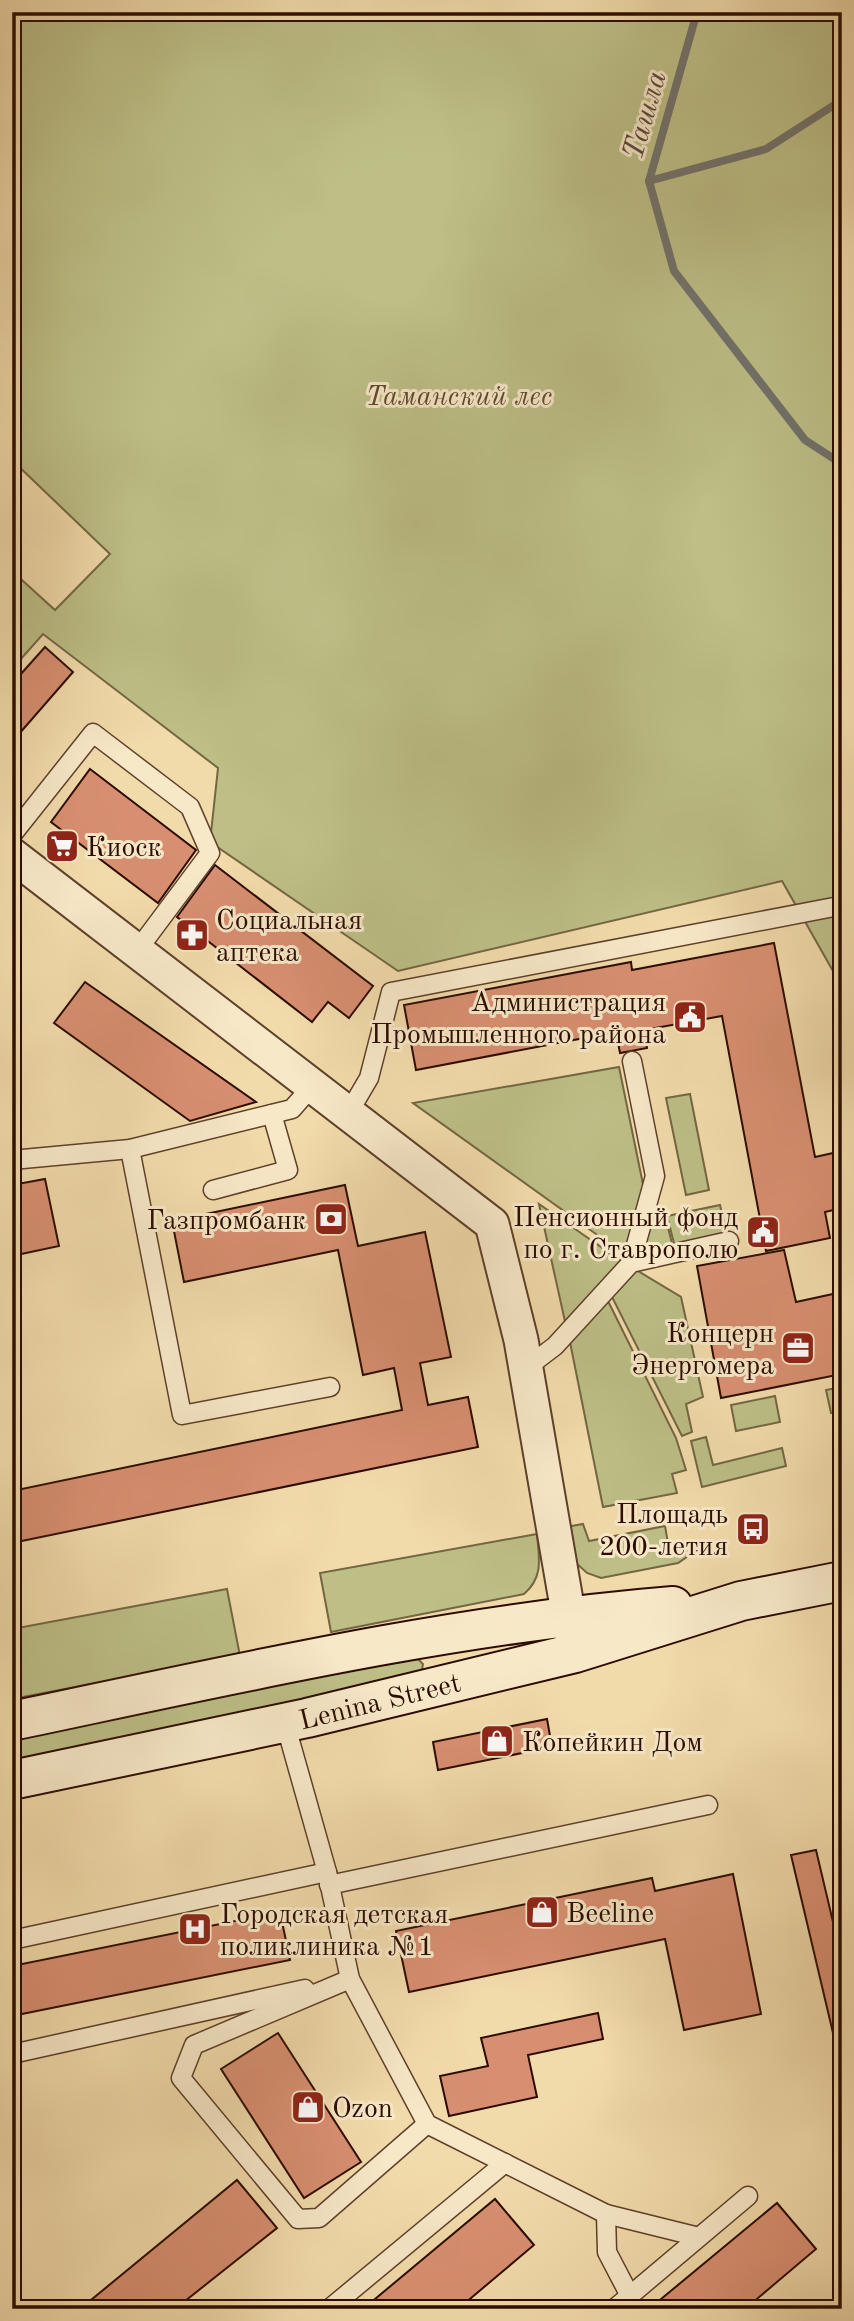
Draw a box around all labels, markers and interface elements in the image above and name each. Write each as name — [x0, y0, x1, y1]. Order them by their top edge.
water label: Ташла — [619, 68, 673, 163]
park label: Таманский лес — [365, 384, 553, 412]
supermarket icon: Киоск — [43, 827, 81, 865]
place label: Киоск — [86, 835, 162, 863]
place label: Социальная аптека — [216, 908, 362, 968]
pharmacy icon: Социальная аптека — [173, 916, 211, 954]
place label: Администрация Промышленного района — [371, 990, 666, 1050]
public building icon: Администрация Промышленного района — [671, 998, 709, 1036]
bank icon: Газпромбанк — [312, 1200, 350, 1238]
place label: Пенсионный фонд по г. Ставрополю — [513, 1205, 738, 1265]
place label: Газпромбанк — [146, 1208, 306, 1236]
public building icon: Пенсионный фонд по г. Ставрополю — [744, 1213, 782, 1251]
place label: Концерн Энергомера — [631, 1321, 774, 1381]
office icon: Концерн Энергомера — [779, 1329, 817, 1367]
place label: Площадь 200-летия — [599, 1502, 728, 1562]
bus stop icon: Площадь 200-летия — [734, 1510, 772, 1548]
street label: Lenina Street — [296, 1670, 464, 1736]
shop icon: Копейкин Дом — [478, 1722, 516, 1760]
place label: Копейкин Дом — [522, 1730, 703, 1758]
shop icon: Beeline — [523, 1893, 561, 1931]
place label: Beeline — [566, 1901, 654, 1929]
place label: Городская детская поликлиника №1 — [220, 1902, 448, 1962]
hospital icon: Городская детская поликлиника №1 — [176, 1910, 214, 1948]
shop icon: Ozon — [289, 2088, 327, 2126]
place label: Ozon — [332, 2096, 393, 2124]

